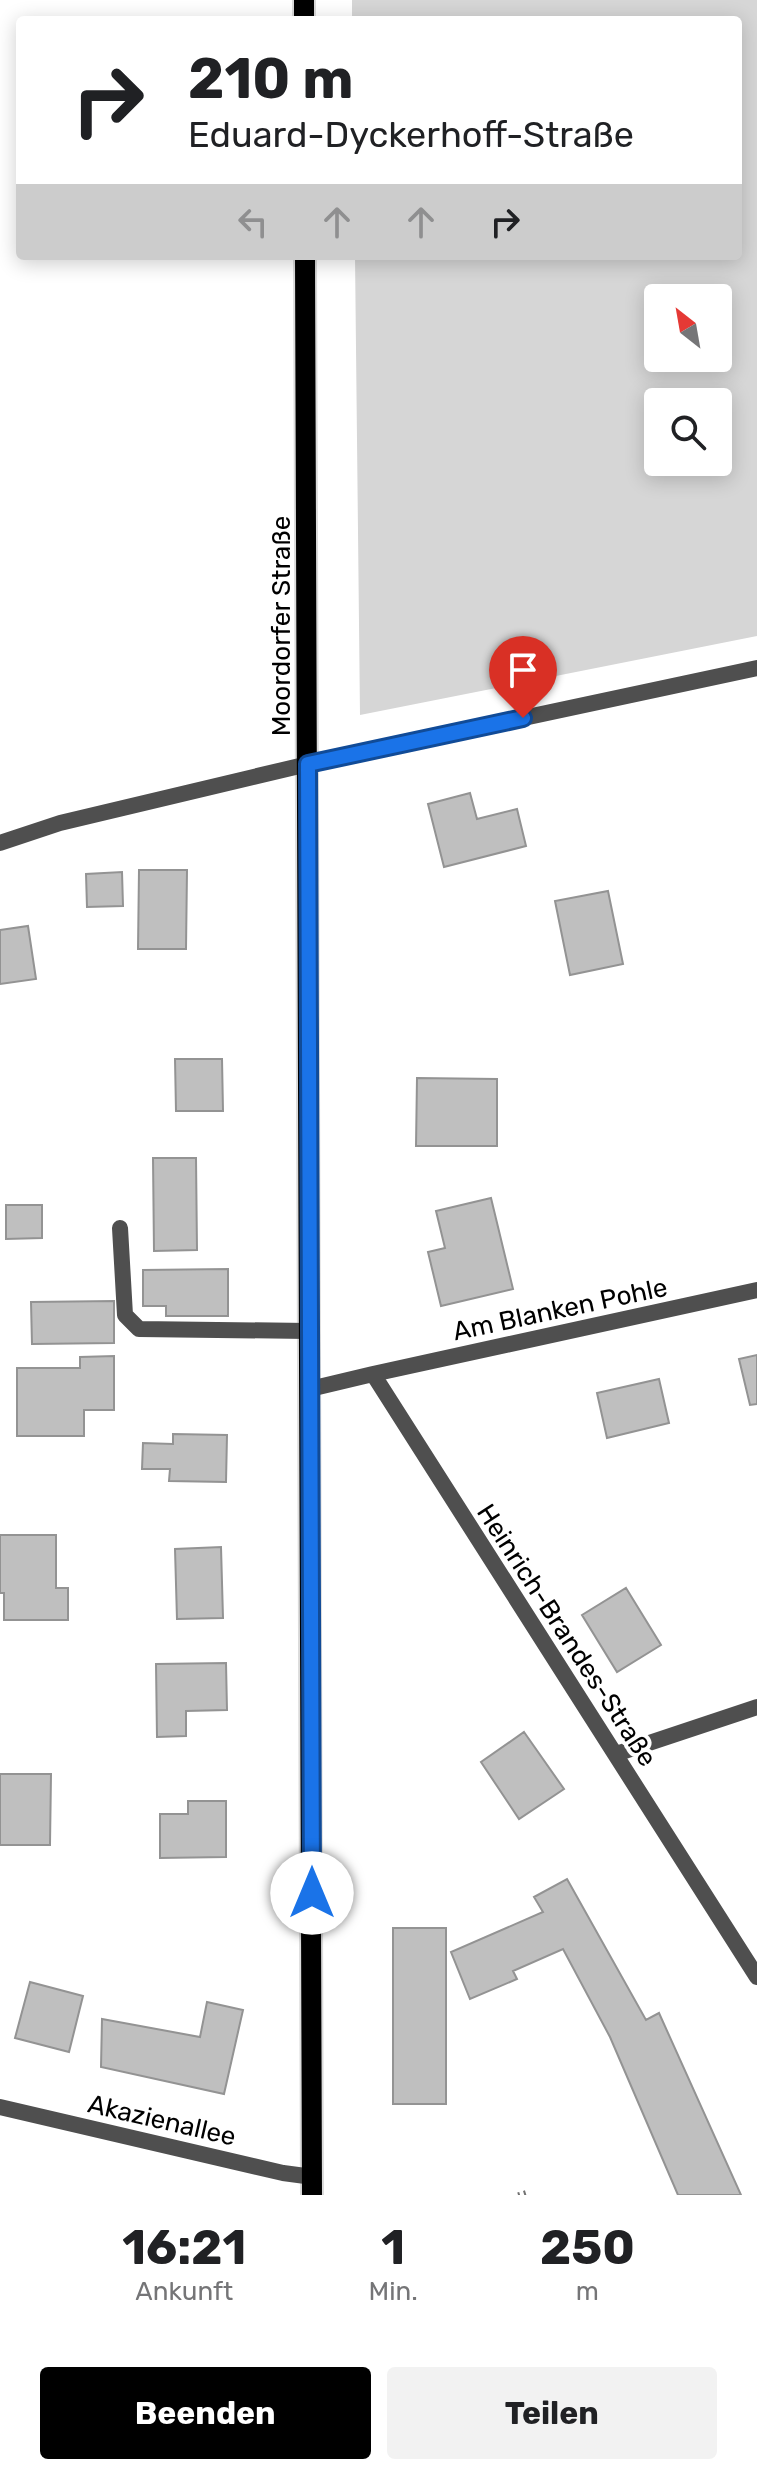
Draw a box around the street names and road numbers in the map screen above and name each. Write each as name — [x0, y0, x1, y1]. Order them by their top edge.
street label: Moordorfer Straße — [266, 516, 297, 736]
street label: Am Blanken Pohle — [450, 1272, 670, 1347]
street label: Heinrich-Brandes-Straße — [470, 1498, 663, 1772]
street label: Akazienallee — [85, 2088, 239, 2153]

